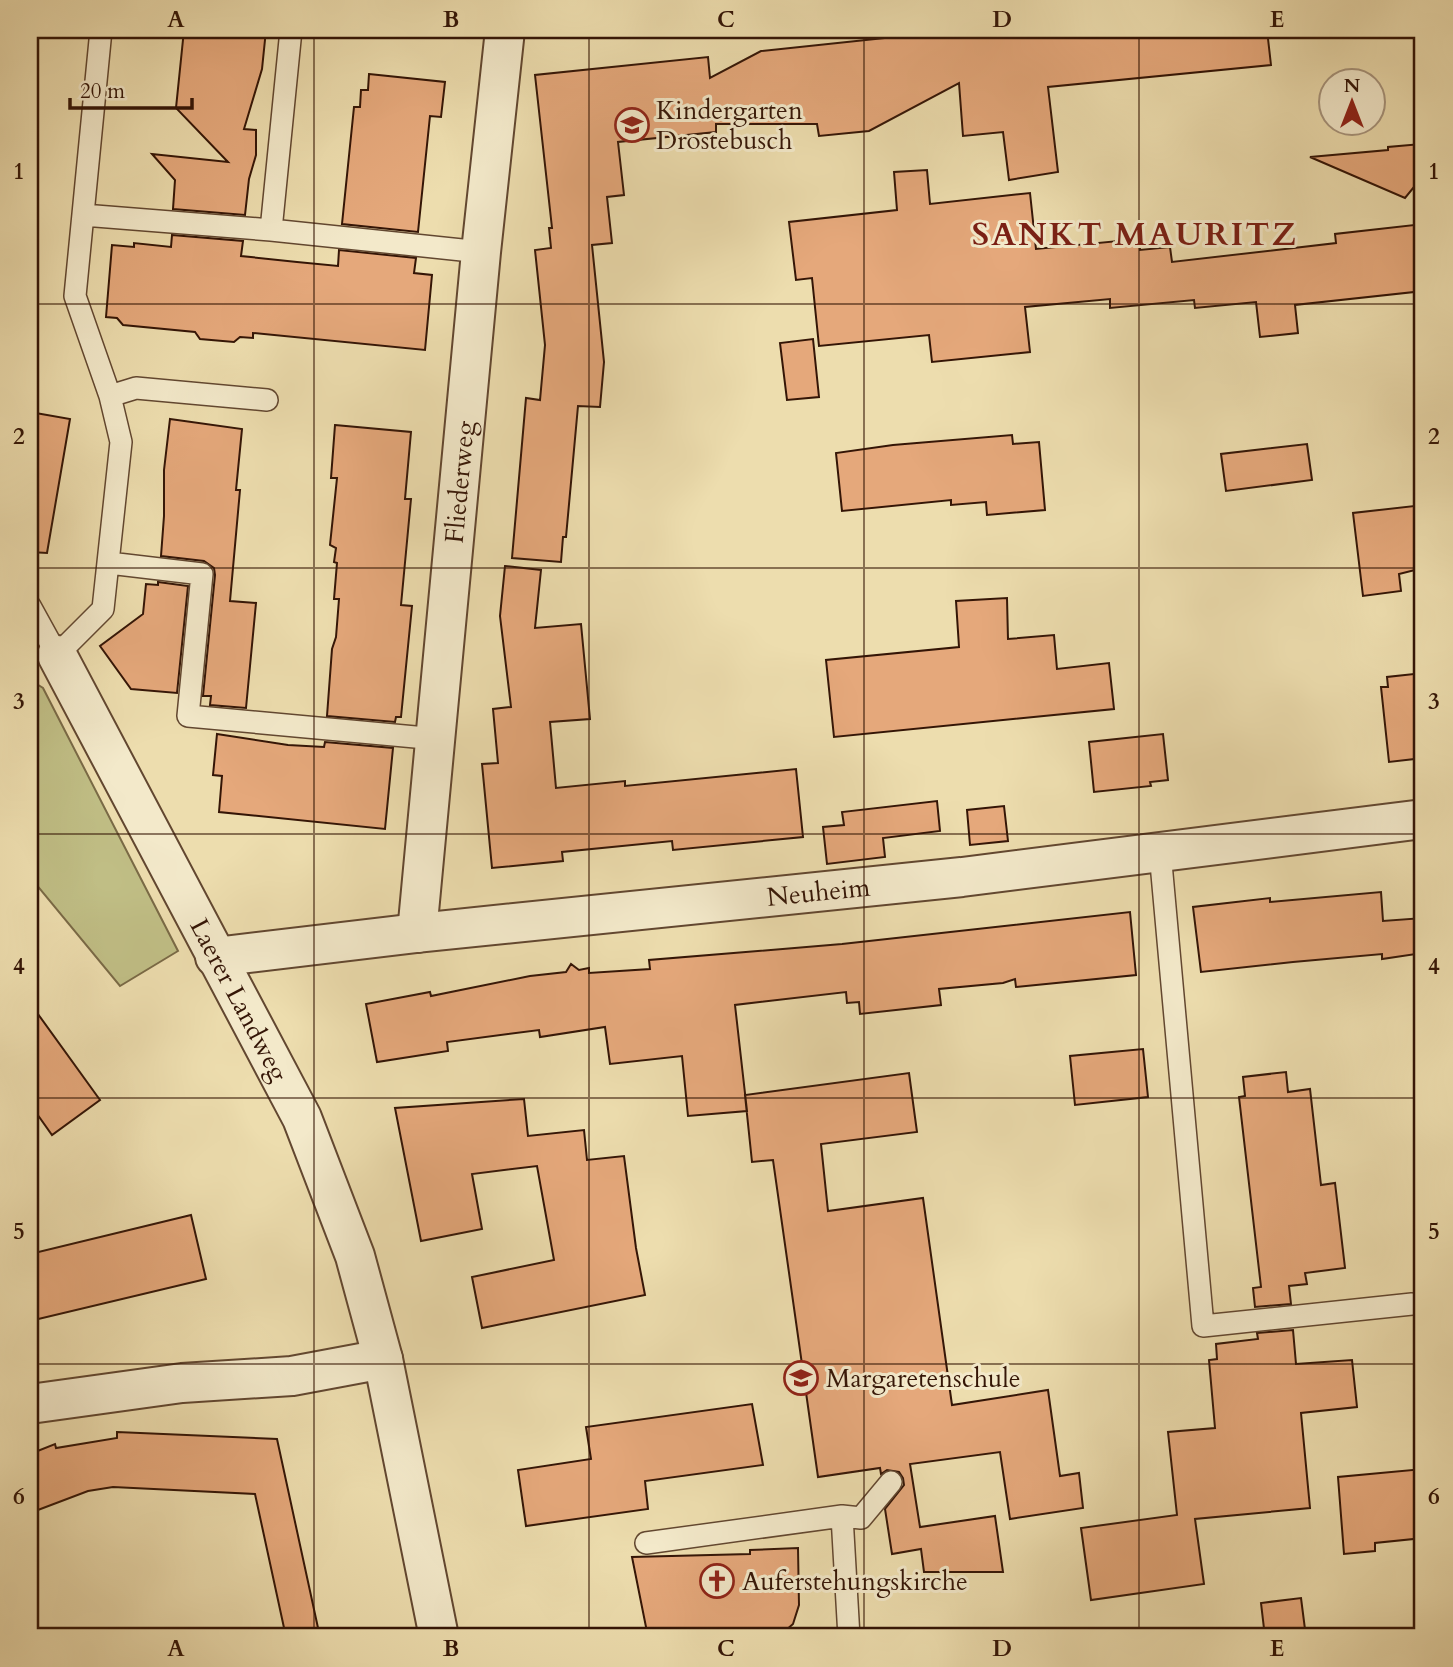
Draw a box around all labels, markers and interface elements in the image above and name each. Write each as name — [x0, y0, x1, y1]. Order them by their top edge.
text: A — [167, 4, 185, 35]
text: B — [443, 4, 459, 35]
text: C — [717, 4, 735, 35]
text: D — [992, 4, 1012, 35]
text: E — [1270, 4, 1284, 35]
scale bar — [70, 66, 192, 110]
north arrow — [1316, 66, 1386, 136]
text: N — [1344, 73, 1361, 99]
text: 20 m — [80, 77, 125, 106]
place label: Kindergarten Drostebusch — [656, 93, 803, 158]
school or university icon: Kindergarten Drostebusch — [613, 106, 651, 144]
text: 1 — [13, 156, 25, 187]
text: 1 — [1428, 156, 1440, 187]
district label: SANKT MAURITZ — [972, 212, 1298, 257]
street label: Fliederweg — [437, 419, 483, 545]
text: 2 — [13, 421, 25, 452]
text: 2 — [1428, 421, 1440, 452]
text: 3 — [13, 686, 25, 717]
text: 3 — [1428, 686, 1440, 717]
street label: Neuheim — [765, 870, 872, 915]
street label: Laerer Landweg — [182, 912, 297, 1088]
text: 4 — [13, 951, 25, 982]
text: 4 — [1428, 951, 1440, 982]
text: 5 — [13, 1216, 25, 1247]
text: 5 — [1428, 1216, 1440, 1247]
school or university icon: Margaretenschule — [782, 1359, 820, 1397]
place label: Margaretenschule — [826, 1361, 1021, 1396]
text: 6 — [13, 1481, 25, 1512]
text: 6 — [1428, 1481, 1440, 1512]
church icon: Auferstehungskirche — [698, 1562, 736, 1600]
place label: Auferstehungskirche — [742, 1564, 968, 1599]
text: A — [167, 1633, 185, 1664]
text: B — [443, 1633, 459, 1664]
text: C — [717, 1633, 735, 1664]
text: D — [992, 1633, 1012, 1664]
text: E — [1270, 1633, 1284, 1664]

